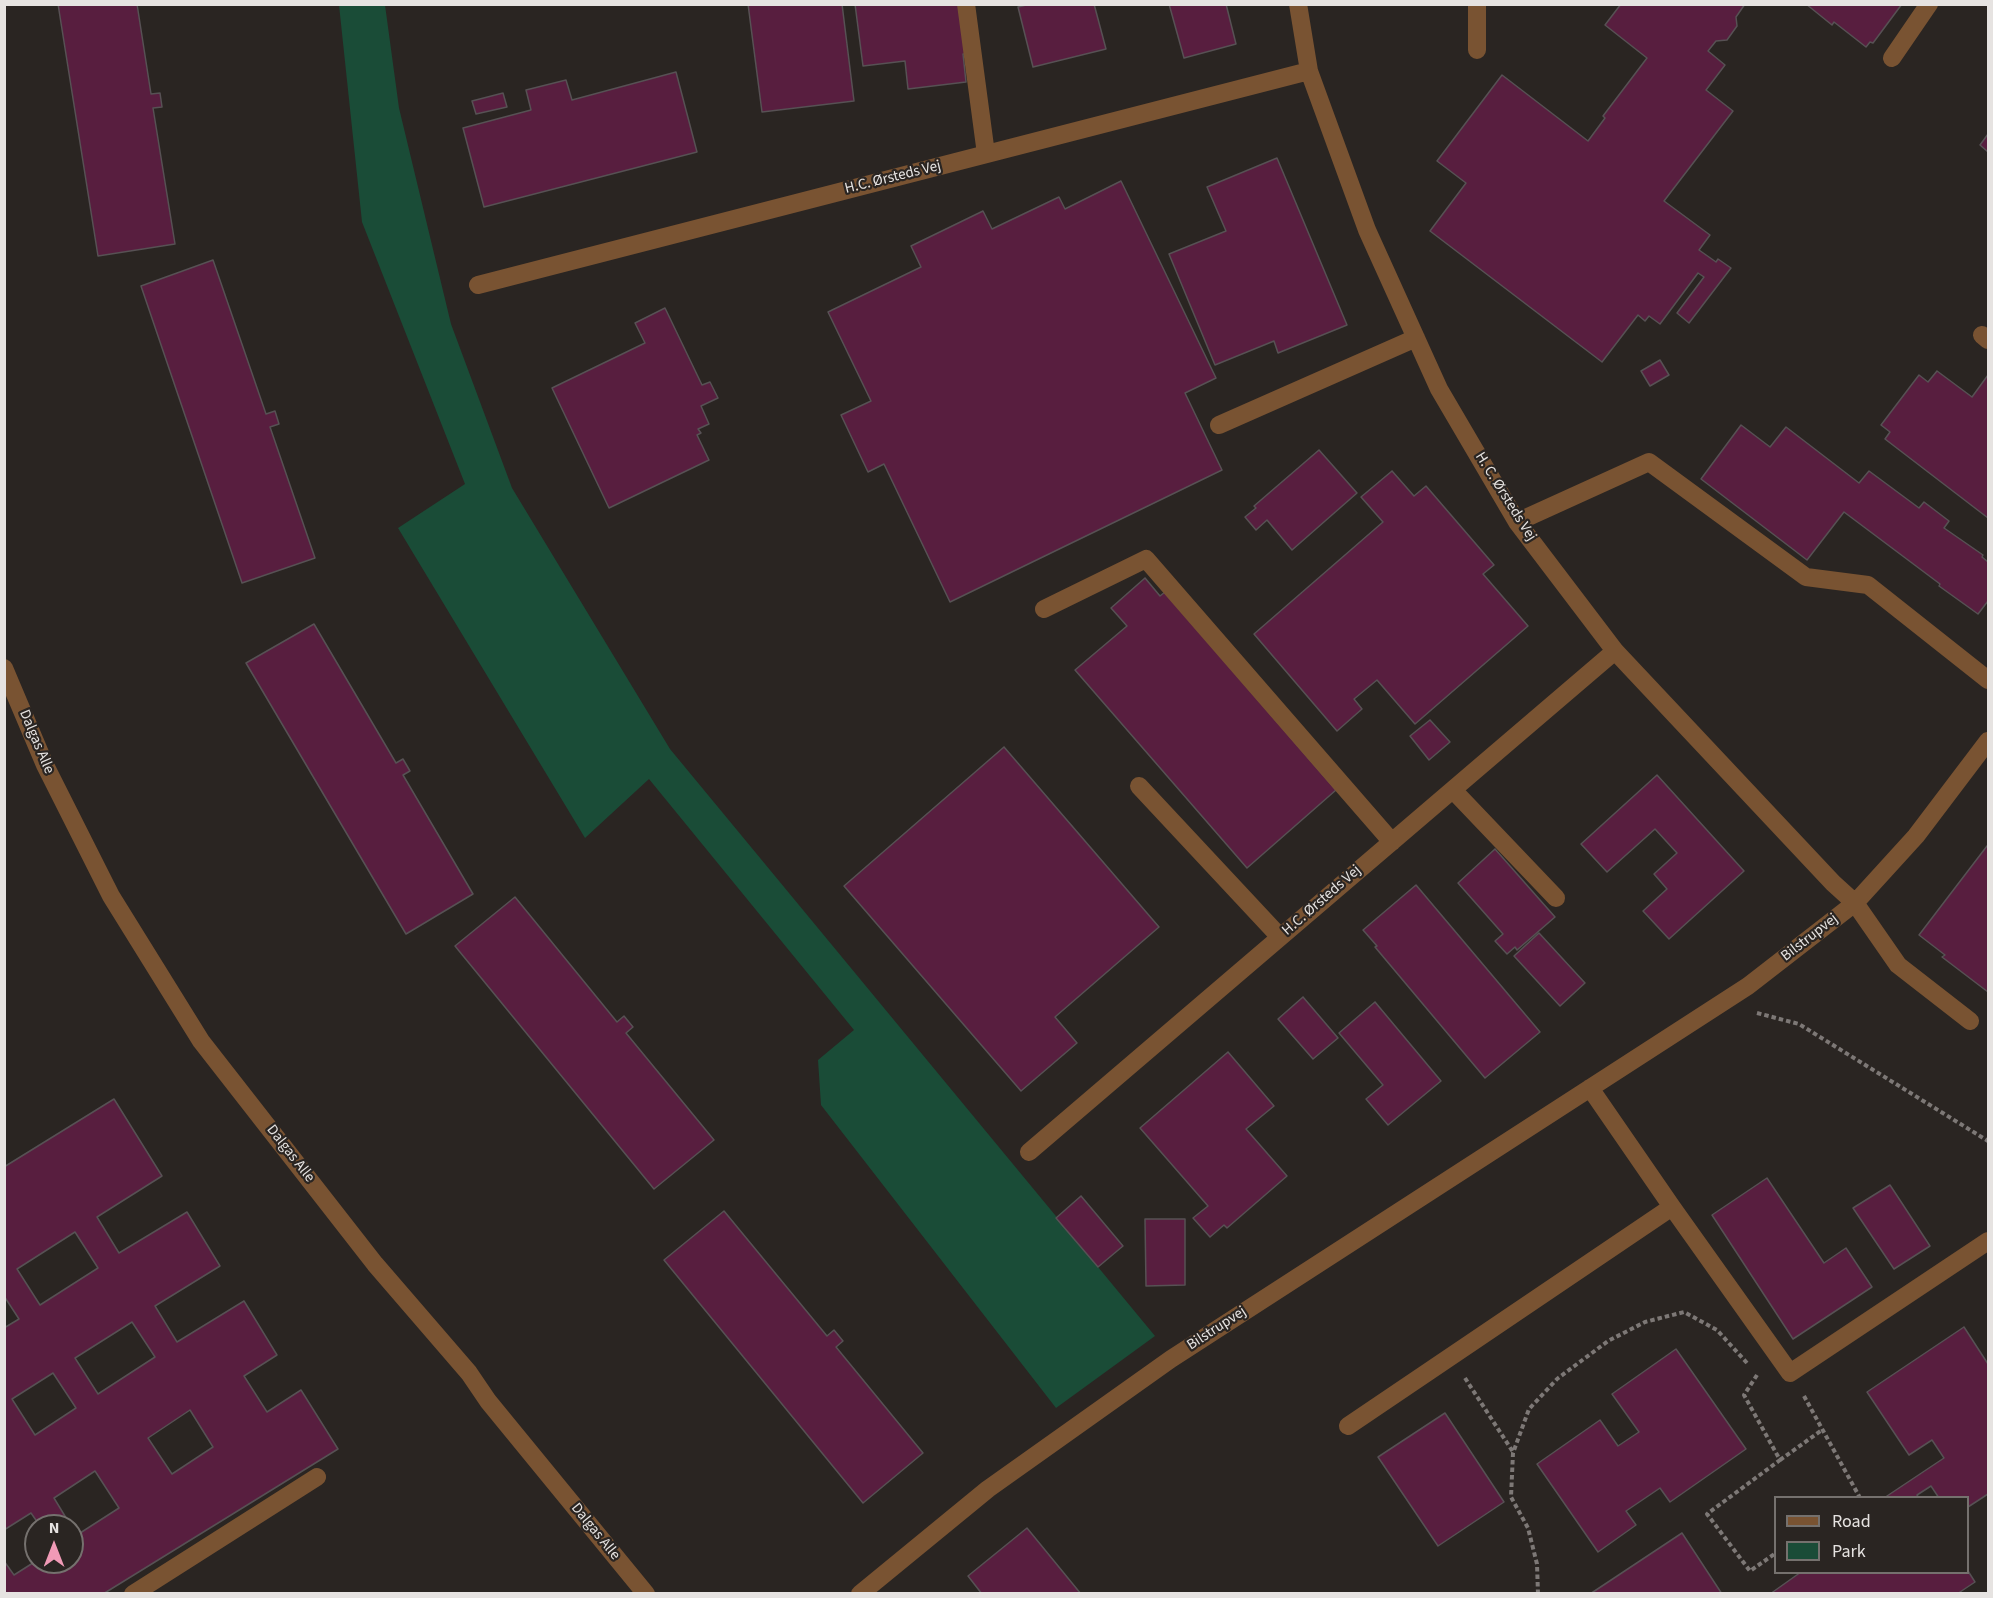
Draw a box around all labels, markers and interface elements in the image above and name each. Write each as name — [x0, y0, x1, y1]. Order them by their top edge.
street label: H.C. Ørsteds Vej — [843, 157, 943, 199]
street label: H. C. Ørsteds Vej — [1470, 449, 1540, 545]
street label: Dalgas Alle — [14, 707, 58, 777]
street label: H.C. Ørsteds Vej — [1279, 862, 1365, 940]
street label: Bilstrupvej — [1778, 910, 1842, 966]
street label: Dalgas Alle — [262, 1122, 318, 1186]
street label: Bilstrupvej — [1184, 1303, 1250, 1355]
legend — [1774, 1496, 1969, 1574]
street label: Dalgas Alle — [567, 1500, 623, 1564]
text: Road — [1832, 1509, 1871, 1534]
north arrow — [24, 1514, 84, 1574]
text: N — [49, 1517, 59, 1539]
text: Park — [1832, 1539, 1866, 1564]

